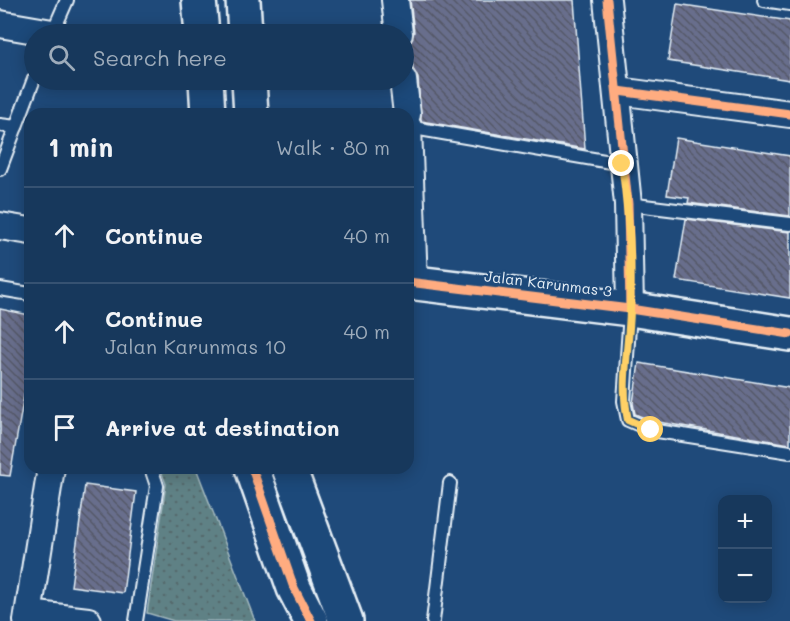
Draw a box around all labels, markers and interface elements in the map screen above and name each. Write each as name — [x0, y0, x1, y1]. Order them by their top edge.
search box — [24, 24, 414, 90]
icon: search — [45, 41, 78, 74]
text: Search here — [93, 43, 227, 72]
text: 1 min — [48, 130, 113, 164]
text: Walk · 80 m — [276, 134, 390, 160]
route end — [608, 150, 634, 176]
icon: ahead — [48, 219, 81, 252]
text: Continue — [105, 221, 203, 250]
text: 40 m — [344, 222, 390, 248]
street label: Jalan Karunmas 3 — [483, 265, 613, 301]
text: Continue — [105, 304, 203, 333]
icon: ahead — [48, 315, 81, 348]
text: 40 m — [344, 318, 390, 344]
text: Jalan Karunmas 10 — [105, 333, 286, 359]
icon: arrive — [48, 411, 81, 444]
text: Arrive at destination — [105, 413, 340, 442]
route start — [637, 416, 663, 442]
map controls — [718, 495, 772, 603]
button: + — [718, 495, 772, 549]
button: − — [718, 549, 772, 603]

